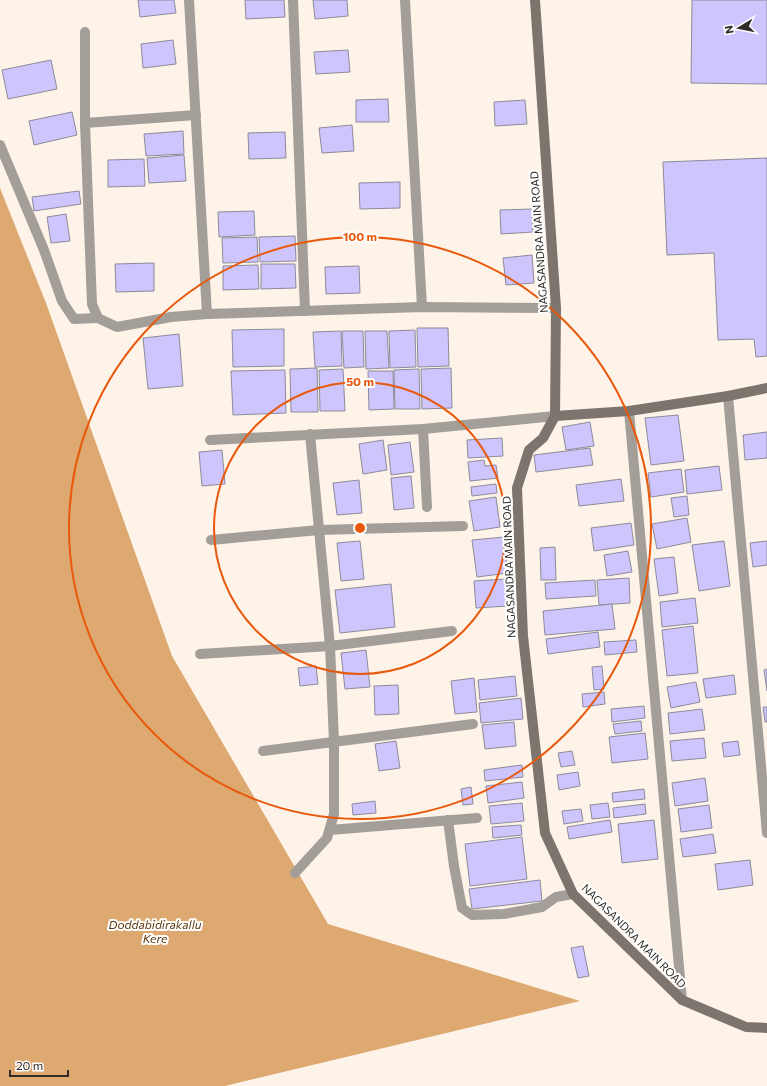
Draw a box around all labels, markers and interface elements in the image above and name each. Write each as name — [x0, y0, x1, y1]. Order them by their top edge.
north arrow — [719, 8, 759, 48]
text: N — [722, 25, 736, 35]
street label: NAGASANDRA MAIN ROAD — [527, 171, 550, 313]
text: 100 m — [343, 229, 377, 243]
text: 50 m — [346, 374, 374, 388]
street label: NAGASANDRA MAIN ROAD — [500, 496, 517, 638]
centre of rings — [353, 521, 367, 535]
street label: NAGASANDRA MAIN ROAD — [580, 881, 689, 990]
water label: Doddabidirakallu Kere — [109, 917, 202, 945]
scale bar — [10, 1052, 68, 1078]
text: 20 m — [16, 1058, 43, 1072]

